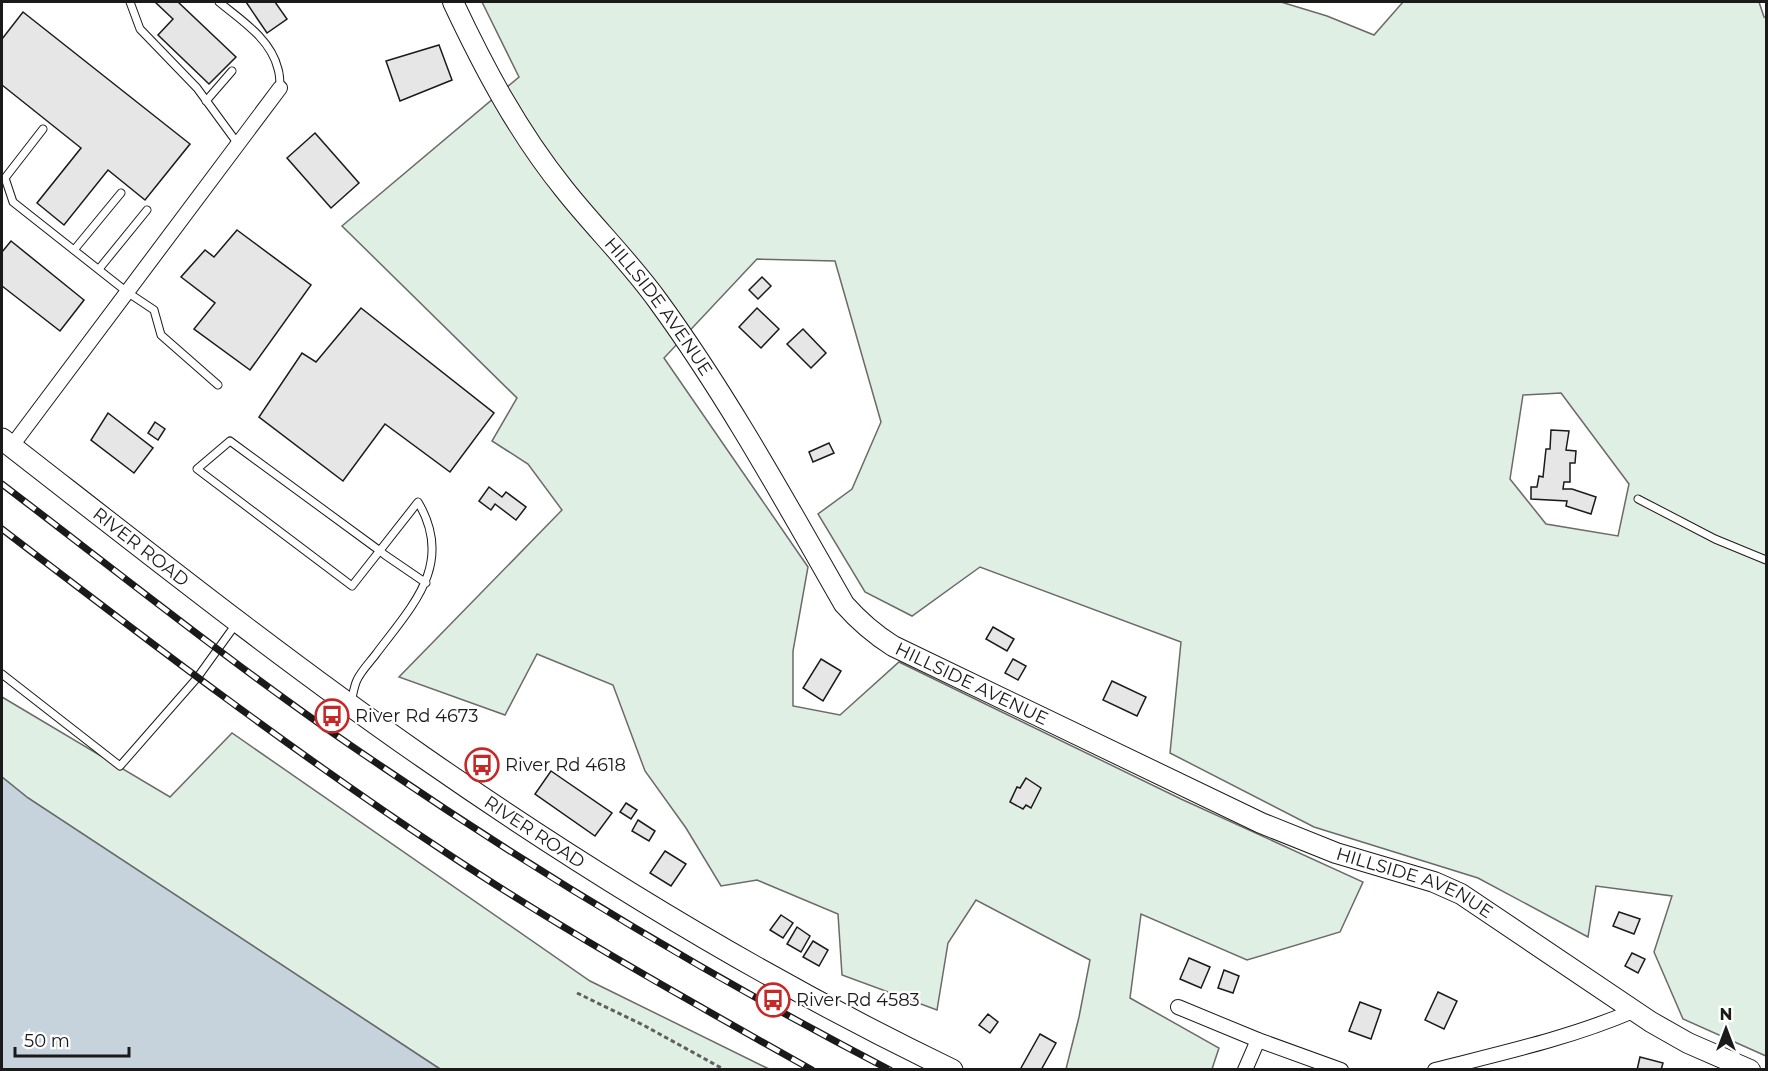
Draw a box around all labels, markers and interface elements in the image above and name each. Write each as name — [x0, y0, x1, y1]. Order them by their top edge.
street label: HILLSIDE AVENUE — [600, 233, 717, 380]
street label: RIVER ROAD — [88, 503, 193, 591]
street label: HILLSIDE AVENUE — [892, 638, 1052, 730]
bus stop icon: River Rd 4673 — [314, 698, 350, 734]
place label: River Rd 4673 — [355, 705, 478, 727]
bus stop icon: River Rd 4618 — [464, 747, 500, 783]
place label: River Rd 4618 — [505, 754, 626, 776]
street label: RIVER ROAD — [480, 791, 589, 873]
street label: HILLSIDE AVENUE — [1334, 843, 1497, 923]
bus stop icon: River Rd 4583 — [755, 982, 791, 1018]
place label: River Rd 4583 — [796, 989, 920, 1011]
north arrow — [1696, 999, 1756, 1059]
text: N — [1720, 1005, 1732, 1024]
scale bar — [15, 1020, 129, 1058]
text: 50 m — [24, 1030, 70, 1052]

